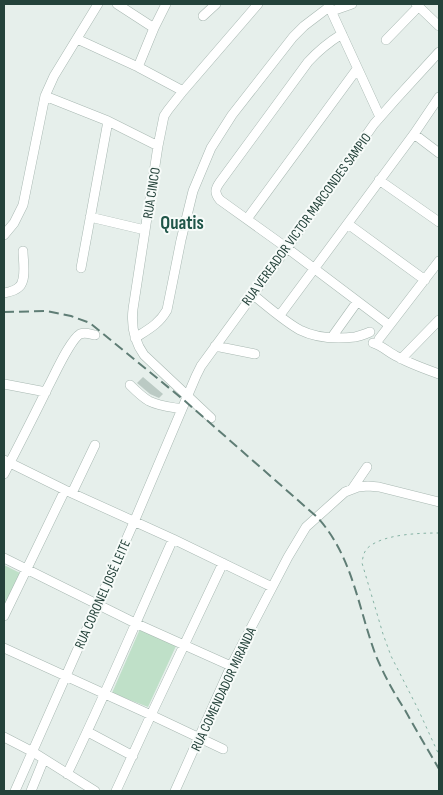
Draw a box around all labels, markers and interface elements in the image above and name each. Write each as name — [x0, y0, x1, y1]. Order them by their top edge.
street label: RUA VEREADOR VICTOR MARCONDES SAMPIO — [238, 130, 375, 309]
street label: RUA CINCO — [139, 166, 164, 220]
district label: Quatis — [160, 212, 204, 235]
street label: RUA CORONEL JOSÉ LEITE — [71, 537, 134, 651]
street label: RUA COMENDADOR MIRANDA — [187, 624, 260, 754]

